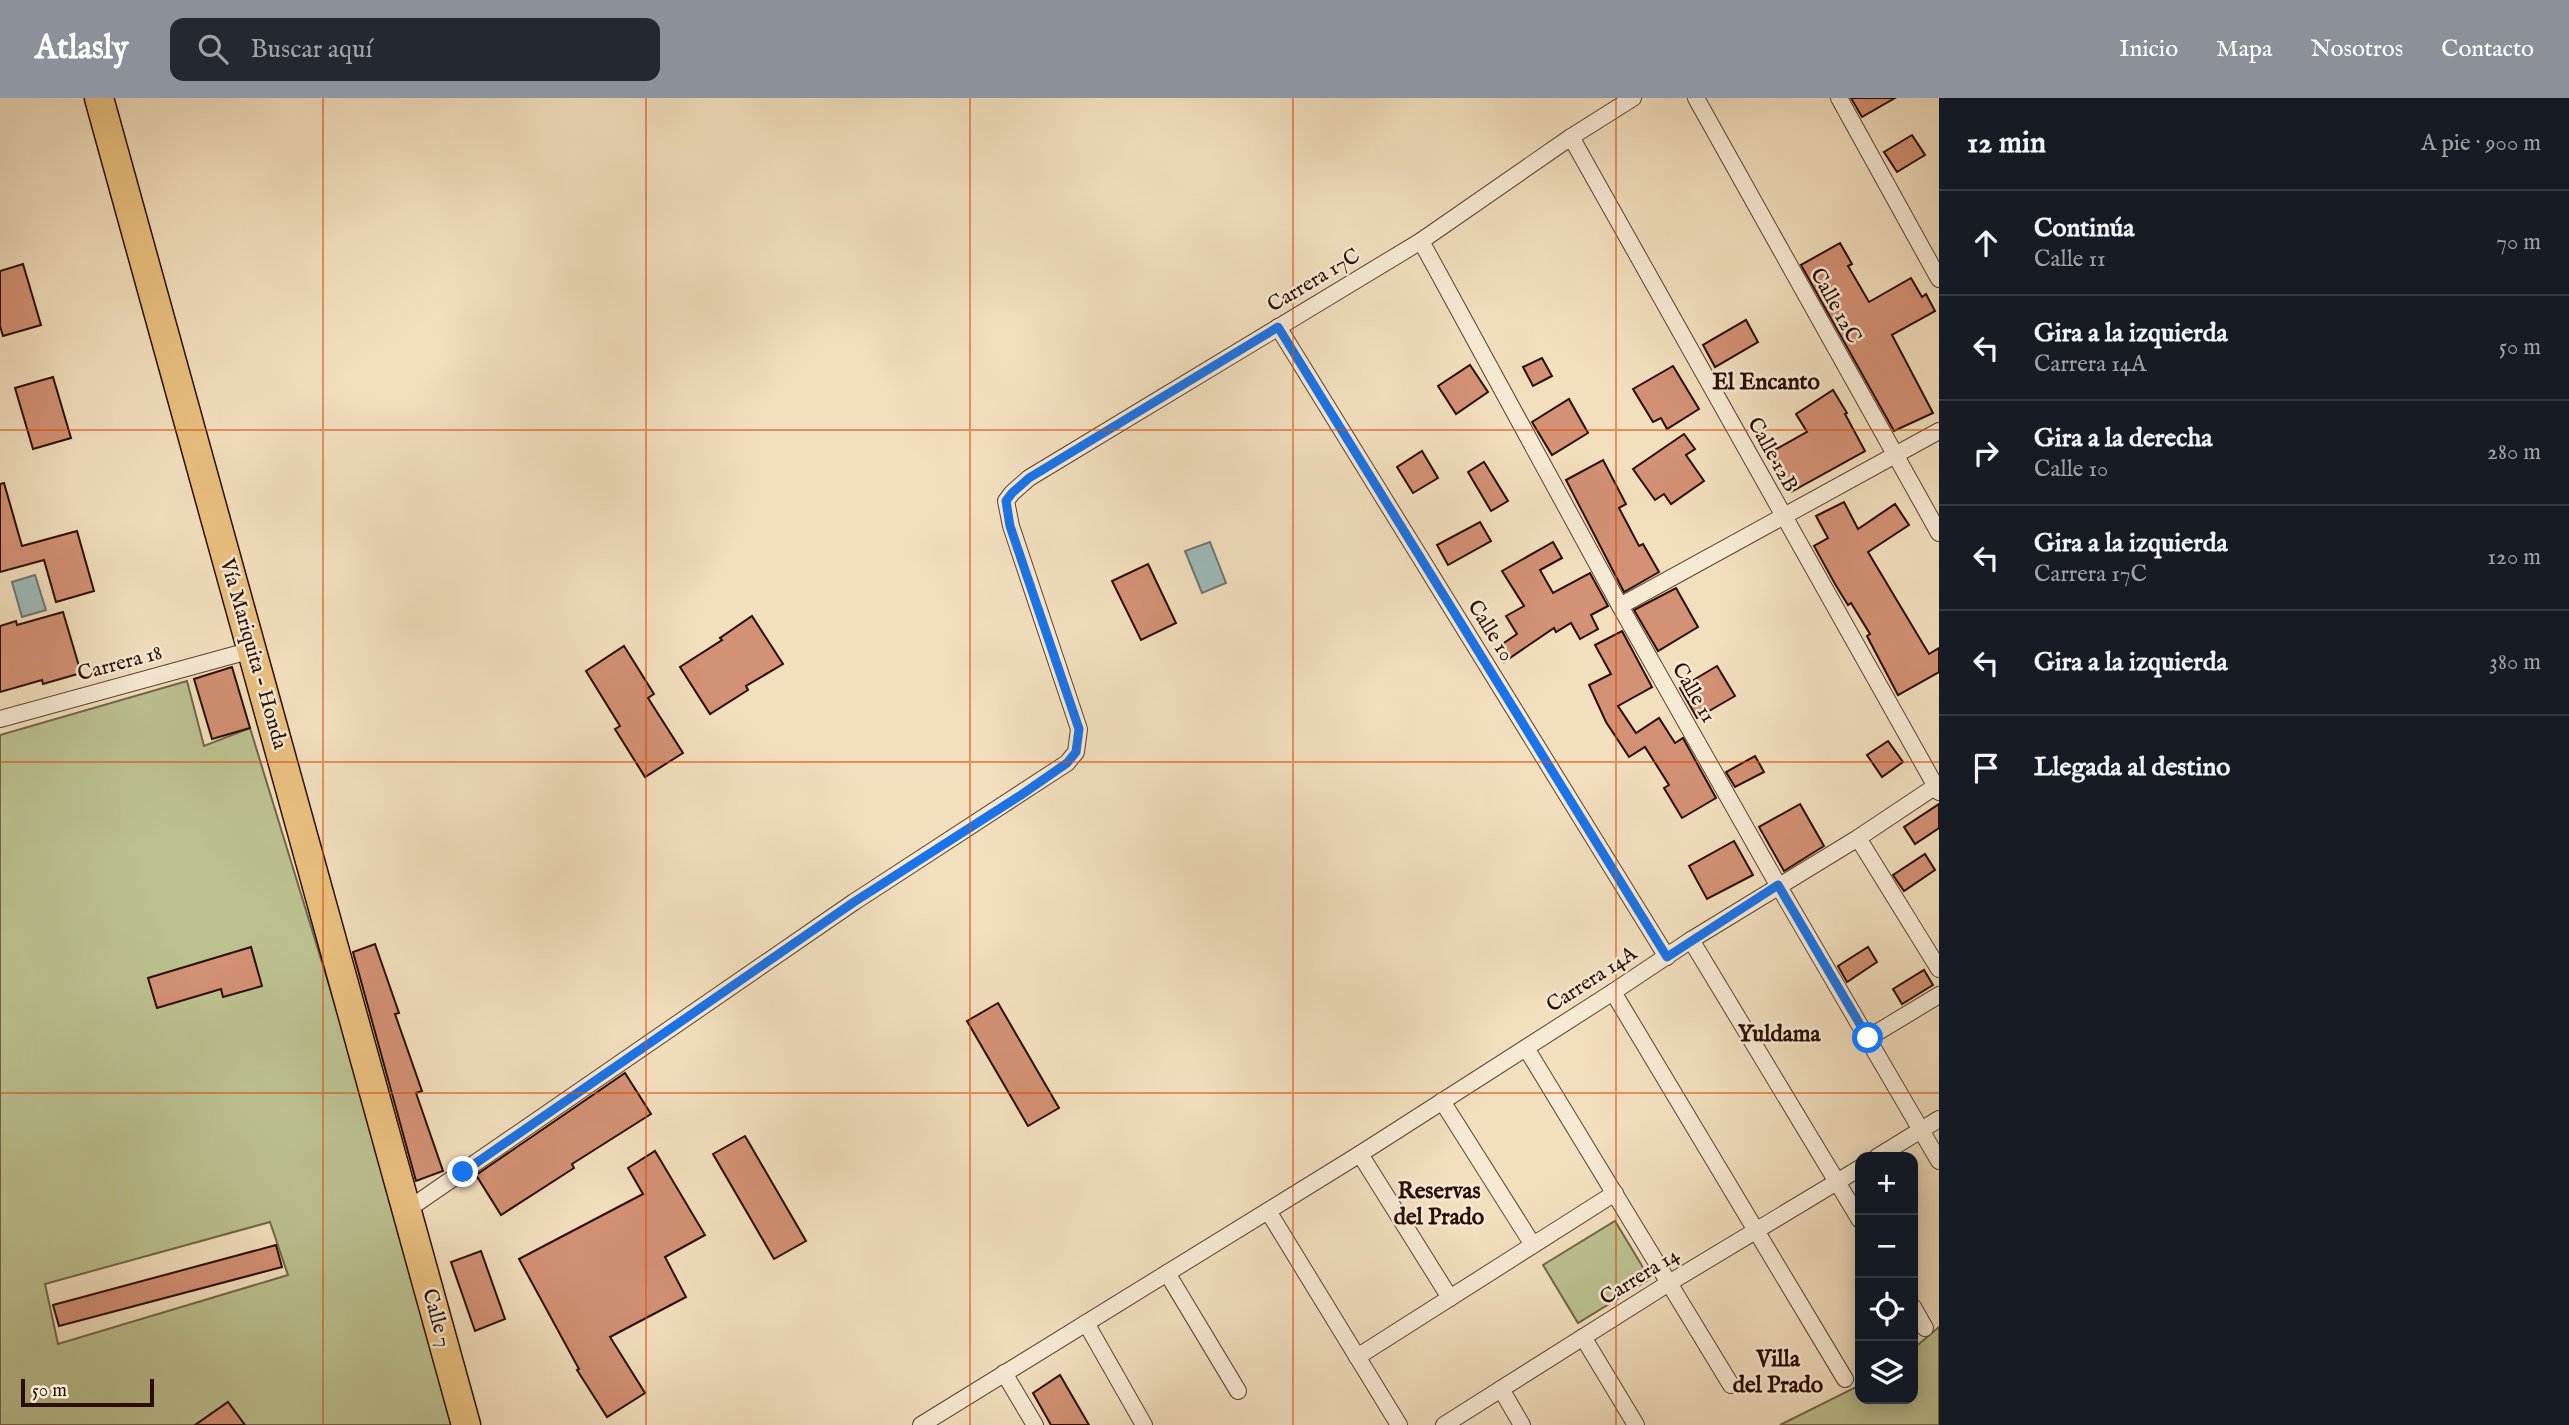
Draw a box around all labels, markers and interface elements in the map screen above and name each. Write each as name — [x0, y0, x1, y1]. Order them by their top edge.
search box — [170, 18, 660, 81]
text: Atlasly — [35, 28, 128, 70]
icon: search — [194, 30, 232, 68]
text: Buscar aquí — [250, 33, 372, 66]
text: Inicio — [2119, 34, 2178, 65]
text: Mapa — [2216, 34, 2272, 65]
text: Nosotros — [2310, 34, 2403, 65]
text: Contacto — [2441, 34, 2534, 65]
text: 12 min — [1967, 125, 2046, 163]
text: A pie · 900 m — [2421, 129, 2541, 158]
text: Continúa — [2034, 212, 2135, 245]
icon: ahead — [1967, 224, 2005, 262]
text: 70 m — [2496, 228, 2541, 257]
street label: Carrera 17C — [1263, 243, 1365, 319]
text: Calle 11 — [2034, 245, 2106, 274]
street label: Calle 12C — [1803, 263, 1867, 349]
text: Gira a la izquierda — [2034, 317, 2228, 350]
icon: left — [1967, 329, 2005, 367]
text: 50 m — [2499, 333, 2541, 362]
text: Carrera 14A — [2034, 350, 2147, 379]
district label: El Encanto — [1712, 368, 1820, 397]
street label: Calle 12B — [1740, 413, 1804, 497]
text: Gira a la derecha — [2034, 422, 2213, 455]
icon: right — [1967, 434, 2005, 472]
text: 280 m — [2487, 438, 2541, 467]
text: Calle 10 — [2034, 455, 2108, 484]
text: Gira a la izquierda — [2034, 527, 2228, 560]
icon: left — [1967, 539, 2005, 577]
text: 120 m — [2488, 543, 2541, 572]
street label: Vía Mariquita - Honda — [213, 555, 293, 753]
text: Carrera 17C — [2034, 560, 2147, 589]
street label: Calle 10 — [1461, 595, 1519, 667]
street label: Carrera 18 — [75, 640, 165, 688]
icon: left — [1967, 644, 2005, 682]
text: Gira a la izquierda — [2034, 646, 2228, 679]
text: 380 m — [2489, 648, 2541, 677]
street label: Calle 11 — [1665, 658, 1721, 728]
icon: arrive — [1967, 749, 2005, 787]
text: Llegada al destino — [2034, 751, 2230, 784]
street label: Carrera 14A — [1542, 940, 1643, 1019]
district label: Yuldama — [1738, 1020, 1821, 1049]
route start — [1852, 1022, 1883, 1053]
map controls — [1855, 1152, 1918, 1404]
button: + — [1855, 1152, 1918, 1215]
route end — [447, 1156, 478, 1187]
district label: Reservas del Prado — [1394, 1177, 1485, 1232]
button: − — [1855, 1215, 1918, 1278]
street label: Carrera 14 — [1595, 1242, 1685, 1312]
button: locate — [1855, 1278, 1918, 1341]
street label: Calle 7 — [415, 1286, 457, 1350]
button: layers — [1855, 1341, 1918, 1404]
district label: Villa del Prado — [1733, 1345, 1824, 1400]
scale bar — [21, 1376, 154, 1408]
text: 50 m — [32, 1379, 67, 1403]

